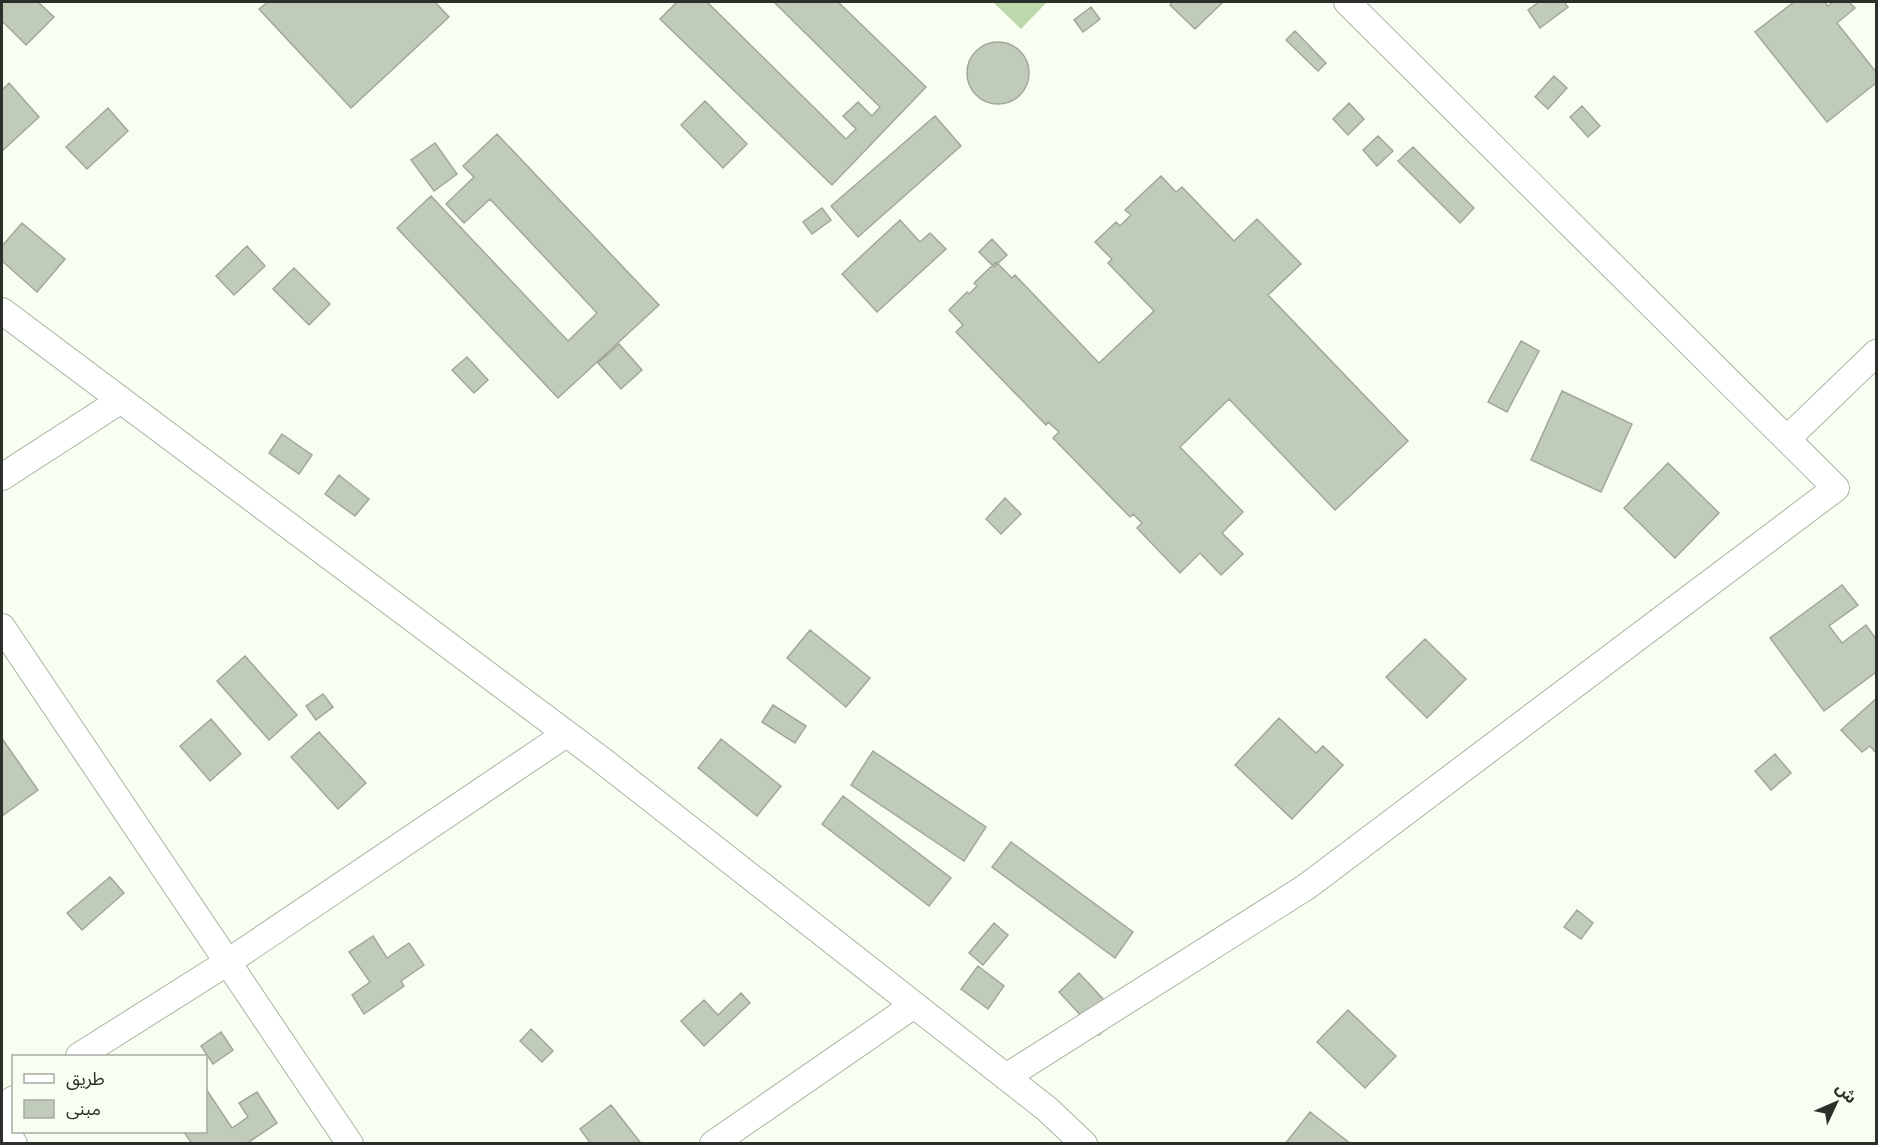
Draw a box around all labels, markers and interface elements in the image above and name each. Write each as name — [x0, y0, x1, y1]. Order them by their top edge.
legend — [12, 1055, 207, 1133]
text: طريق — [66, 1067, 105, 1090]
north arrow — [1806, 1073, 1866, 1133]
text: ش — [1832, 1078, 1862, 1107]
text: مبنى — [66, 1097, 101, 1120]

